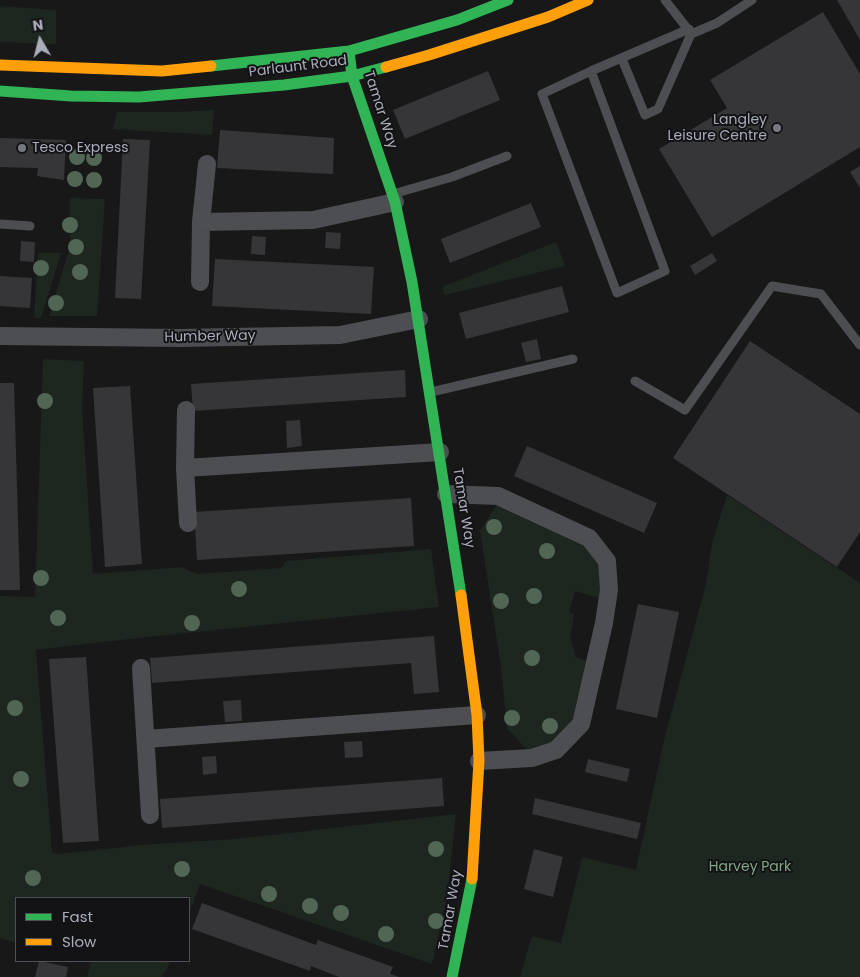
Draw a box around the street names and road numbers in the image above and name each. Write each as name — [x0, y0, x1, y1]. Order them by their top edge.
street label: Parlaunt Road — [248, 53, 348, 81]
street label: Tamar Way — [360, 69, 400, 151]
street label: Humber Way — [164, 328, 256, 346]
street label: Tamar Way — [448, 467, 478, 549]
street label: Tamar Way — [436, 869, 466, 951]

